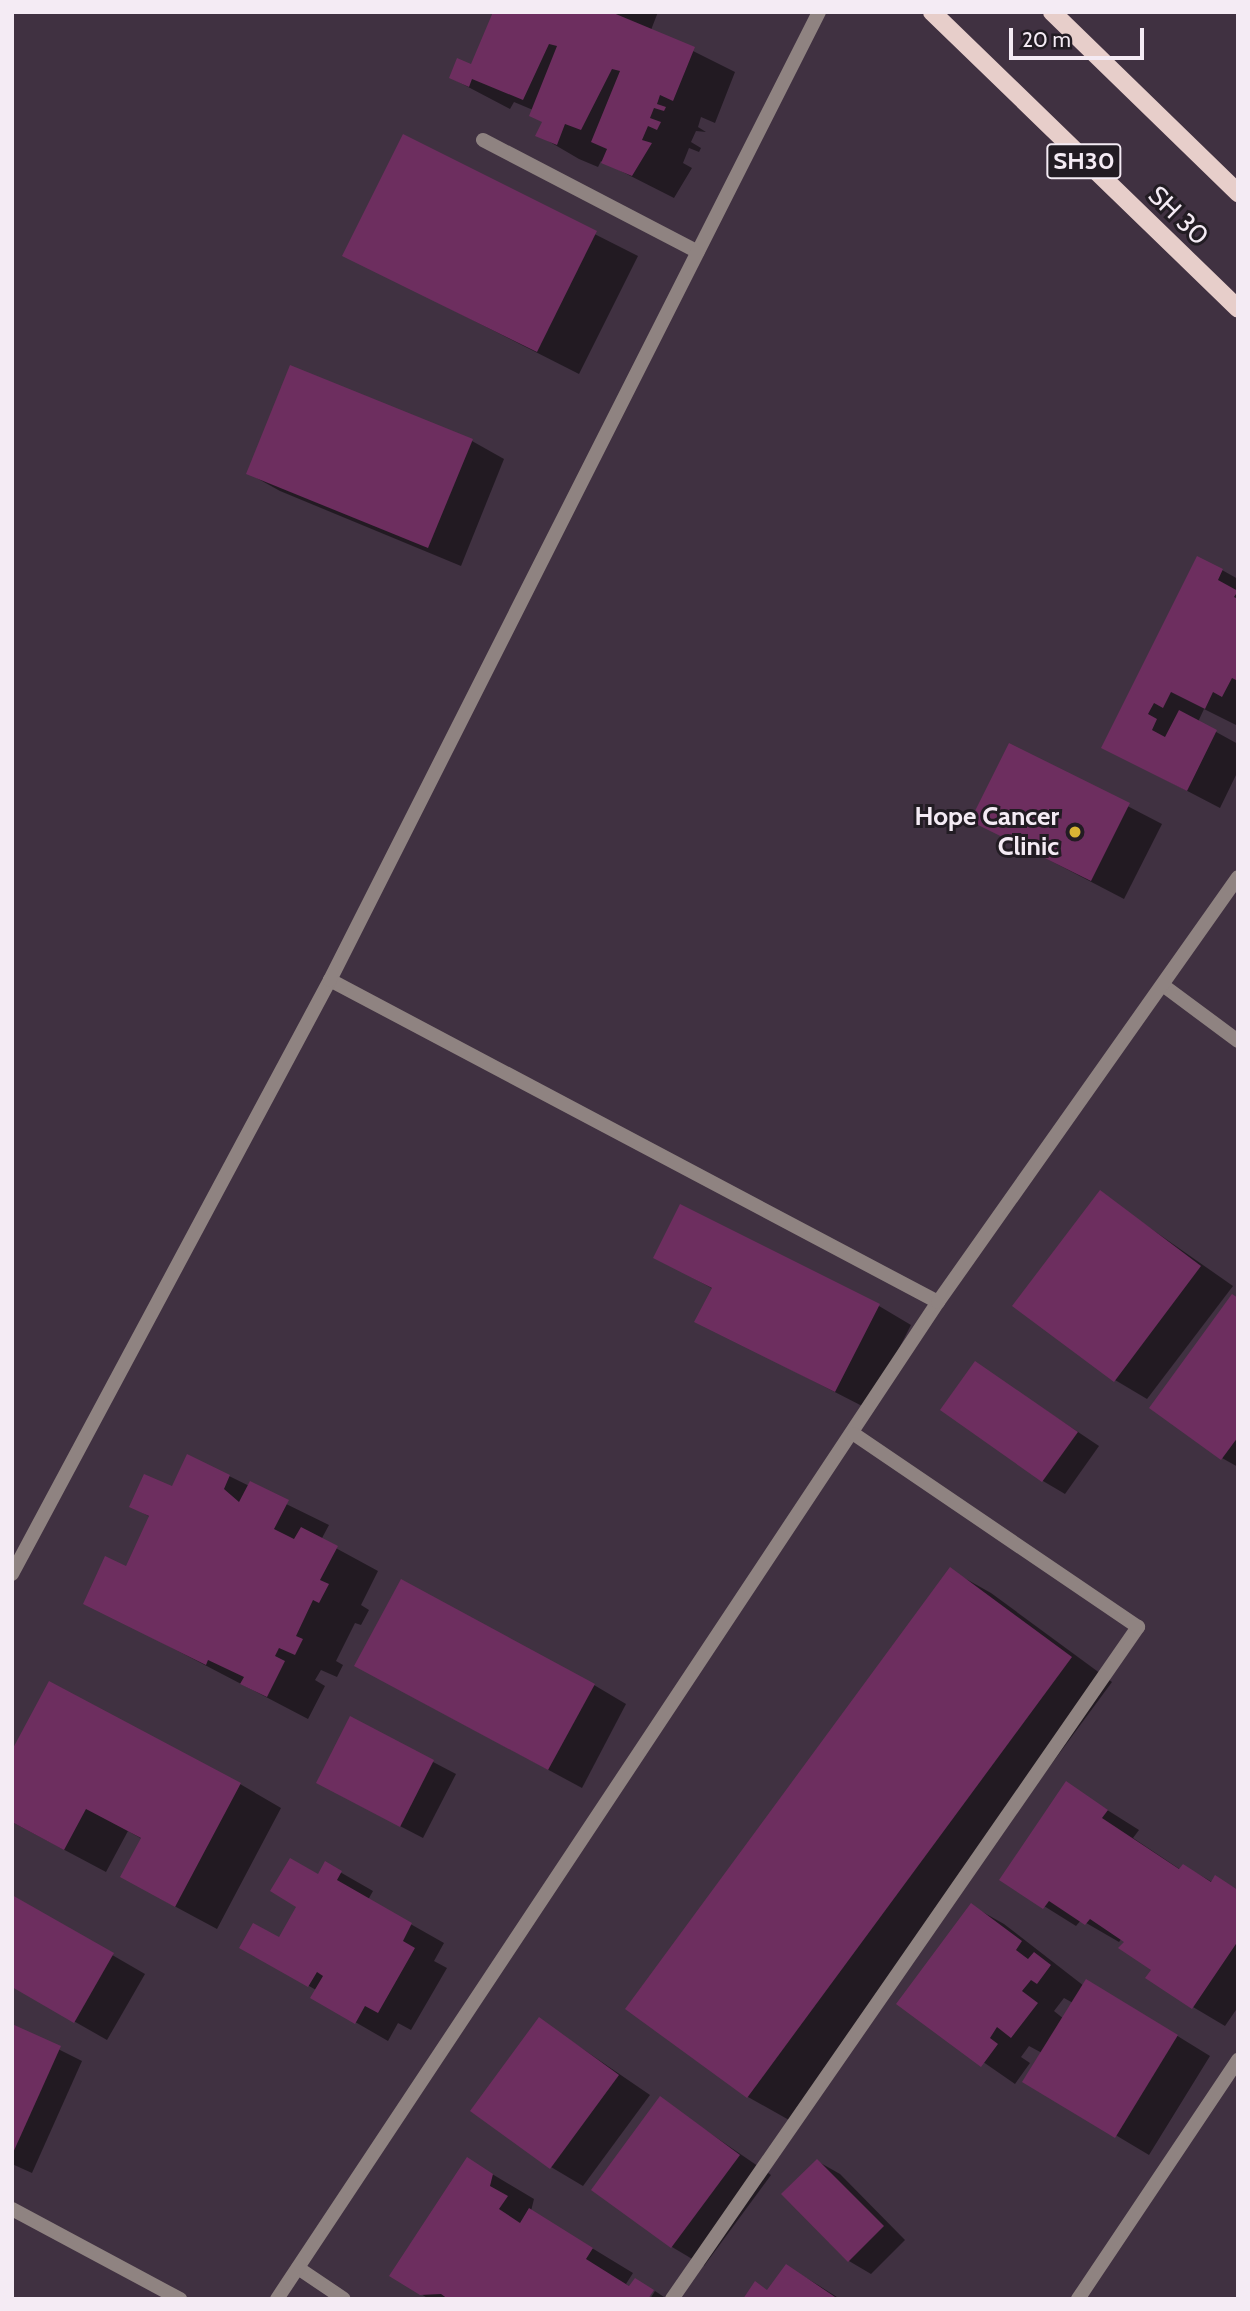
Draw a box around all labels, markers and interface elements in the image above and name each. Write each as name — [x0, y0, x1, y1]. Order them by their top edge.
scale bar — [1012, 14, 1147, 58]
text: 20 m — [1022, 27, 1071, 52]
road number: SH30 — [1046, 140, 1122, 182]
street label: SH 30 — [1141, 180, 1215, 252]
place label: Hope Cancer Clinic — [915, 801, 1059, 862]
marker: Hope Cancer Clinic — [1065, 822, 1085, 842]

